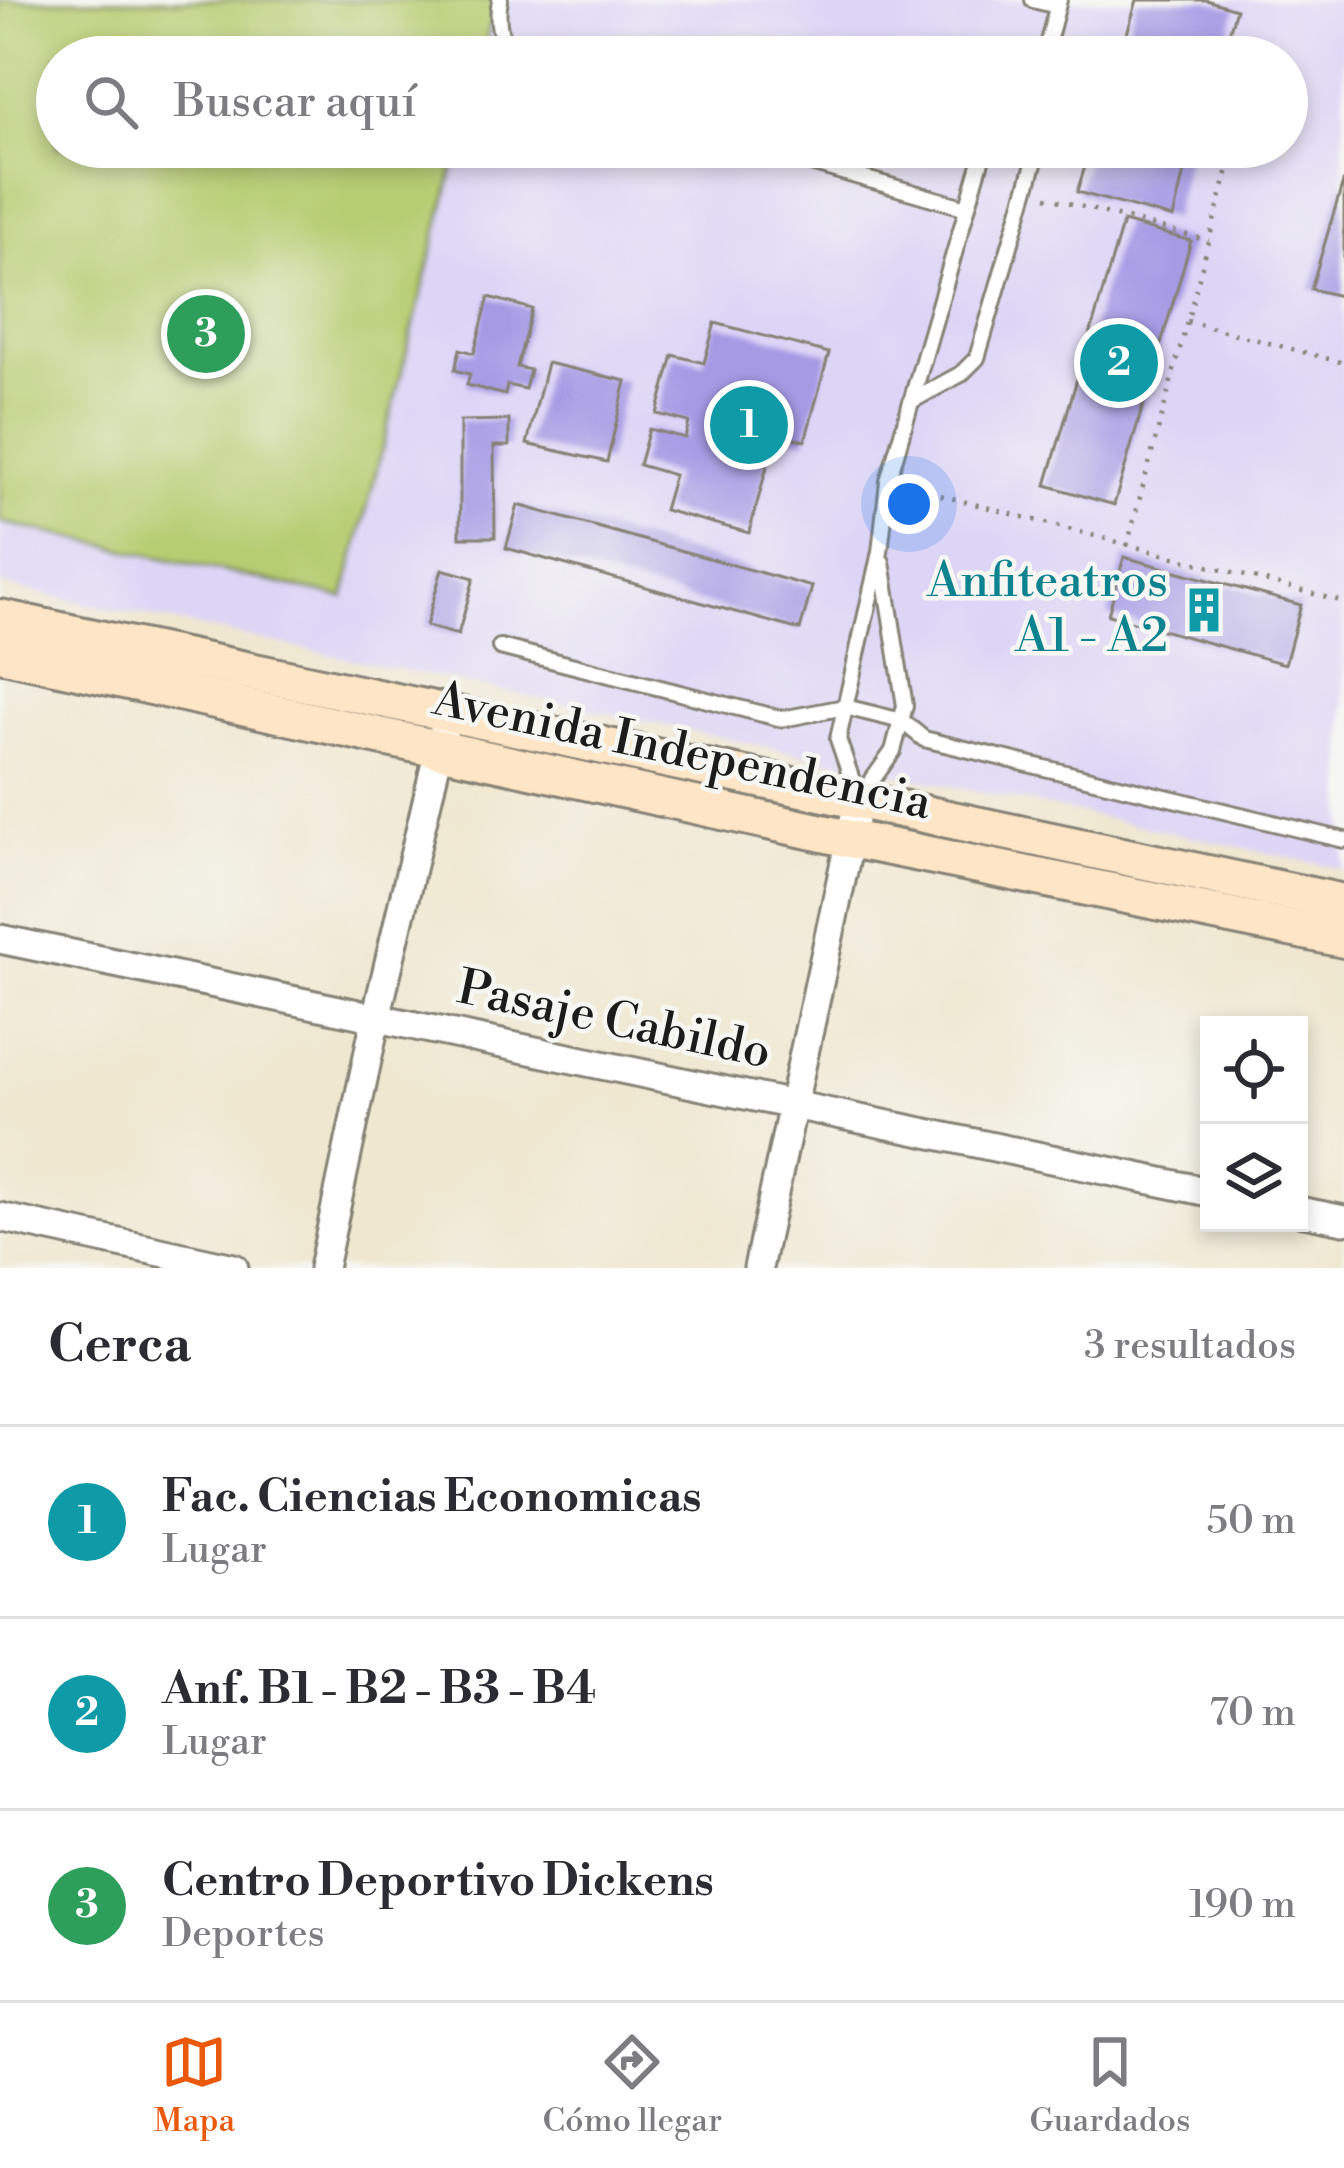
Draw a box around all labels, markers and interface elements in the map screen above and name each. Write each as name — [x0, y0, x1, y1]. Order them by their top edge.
search box — [36, 36, 1308, 168]
icon: search — [78, 69, 144, 135]
text: Buscar aquí — [174, 74, 416, 131]
pin: 3 — [167, 289, 245, 379]
pin: 2 — [1080, 318, 1158, 408]
pin: 1 — [710, 380, 788, 470]
your location — [879, 474, 939, 534]
place label: Anfiteatros A1 - A2 — [926, 552, 1168, 667]
building icon: Anfiteatros A1 - A2 — [1179, 585, 1229, 635]
street label: Avenida Independencia — [427, 670, 937, 834]
street label: Pasaje Cabildo — [452, 959, 776, 1083]
map controls — [1200, 1016, 1308, 1232]
button: locate — [1200, 1016, 1308, 1124]
button: layers — [1200, 1124, 1308, 1232]
text: Cerca — [48, 1314, 191, 1378]
text: 3 resultados — [1084, 1322, 1296, 1371]
text: Fac. Ciencias Economicas — [162, 1469, 702, 1526]
text: 1 — [78, 1497, 96, 1546]
text: 50 m — [1206, 1497, 1296, 1546]
text: Lugar — [162, 1526, 267, 1575]
text: Anf. B1 - B2 - B3 - B4 — [162, 1661, 596, 1718]
text: 2 — [75, 1689, 99, 1738]
text: 70 m — [1209, 1689, 1296, 1738]
text: Lugar — [162, 1718, 267, 1767]
text: Centro Deportivo Dickens — [162, 1853, 714, 1910]
text: 3 — [75, 1881, 99, 1930]
text: 190 m — [1189, 1881, 1296, 1930]
text: Deportes — [162, 1910, 325, 1959]
tab: Mapa — [154, 2029, 235, 2142]
tab: Cómo llegar — [542, 2029, 722, 2142]
tab: Guardados — [1029, 2029, 1190, 2142]

